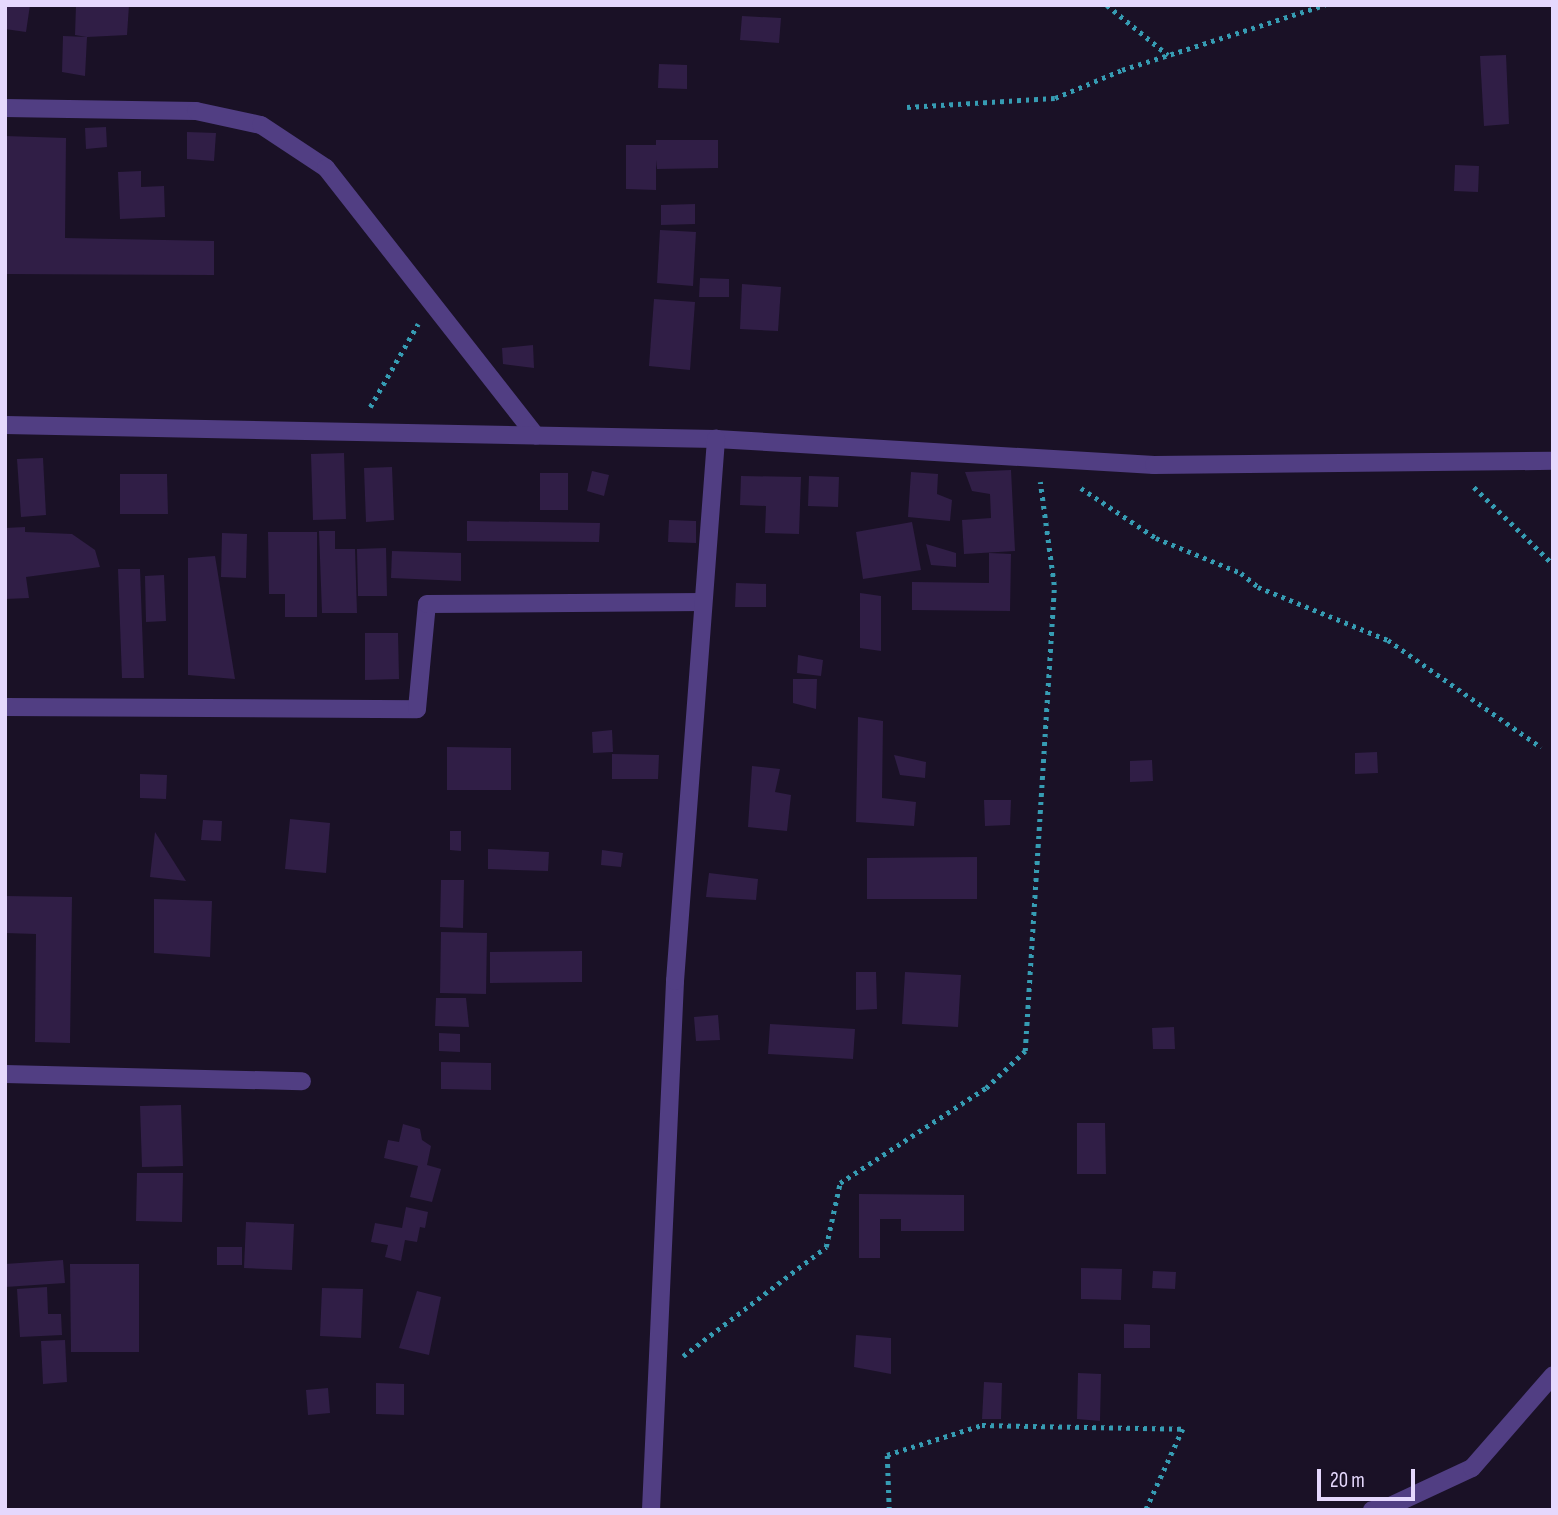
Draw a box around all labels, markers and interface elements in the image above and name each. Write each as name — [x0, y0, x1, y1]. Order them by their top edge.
scale bar — [1320, 1456, 1418, 1500]
text: 20 m — [1330, 1468, 1365, 1493]

